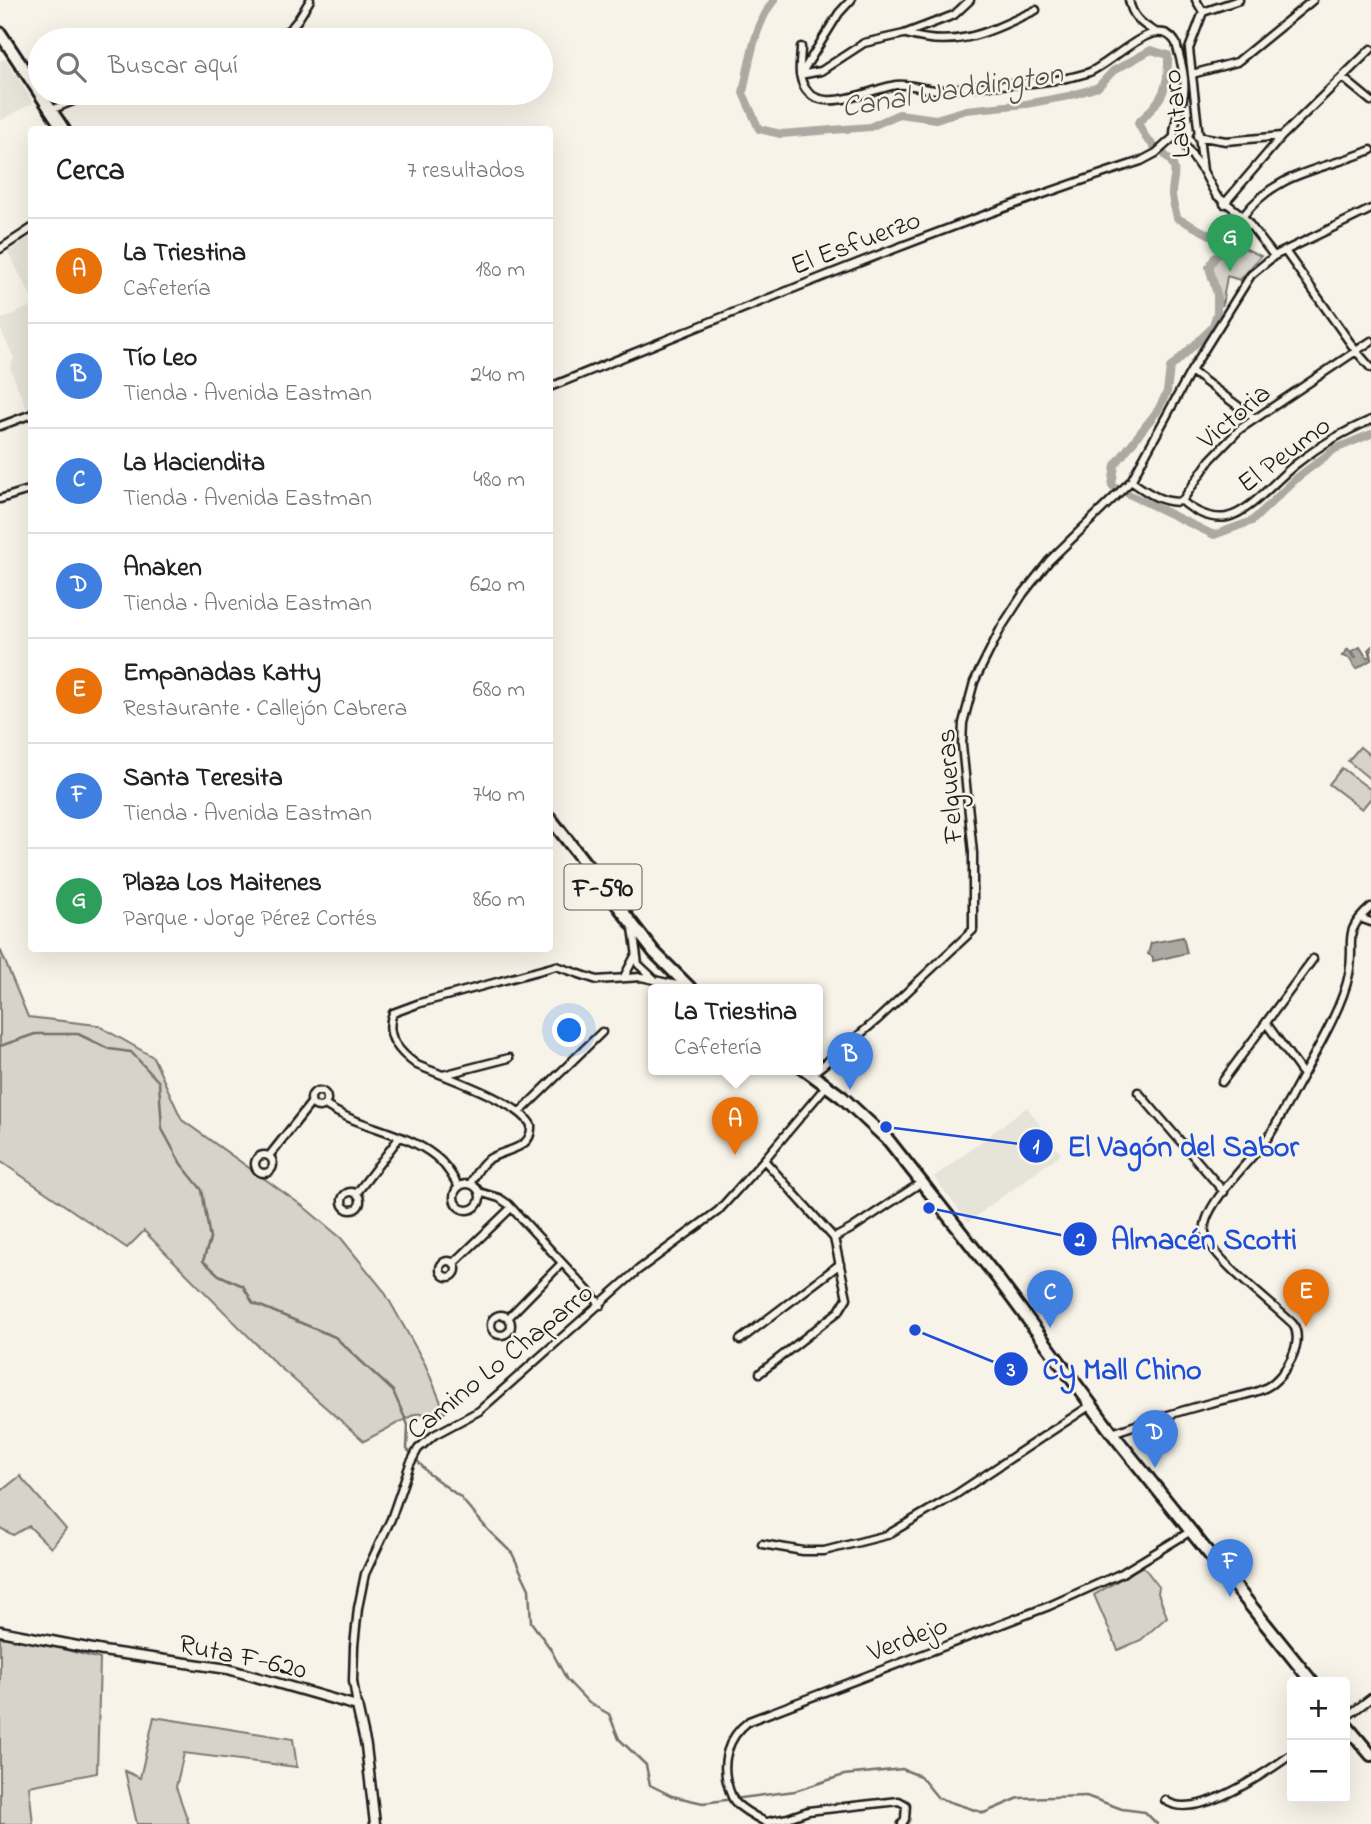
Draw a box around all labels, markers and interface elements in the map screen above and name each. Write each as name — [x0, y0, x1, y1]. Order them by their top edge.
search box — [28, 28, 553, 105]
icon: search — [52, 48, 90, 86]
text: Buscar aquí — [108, 48, 238, 86]
water label: Canal Waddington — [839, 53, 1067, 131]
street label: Lautaro — [1153, 67, 1204, 160]
text: Cerca — [56, 150, 125, 194]
text: 7 resultados — [407, 155, 525, 188]
street label: El Esfuerzo — [785, 201, 927, 288]
pin: G — [1207, 214, 1253, 272]
text: La Triestina — [123, 235, 246, 273]
text: A — [72, 254, 86, 287]
text: 180 m — [476, 254, 525, 287]
text: Cafetería — [123, 273, 211, 306]
text: Tío Leo — [123, 340, 197, 378]
text: B — [71, 359, 87, 392]
text: 240 m — [471, 359, 525, 392]
street label: Victoria — [1189, 375, 1281, 461]
text: Tienda · Avenida Eastman — [123, 378, 372, 411]
street label: El Peumo — [1230, 407, 1341, 505]
text: La Haciendita — [123, 445, 265, 483]
text: C — [73, 464, 85, 497]
text: 480 m — [473, 464, 525, 497]
text: Tienda · Avenida Eastman — [123, 483, 372, 516]
text: Anaken — [123, 550, 202, 588]
text: D — [71, 569, 87, 602]
text: 620 m — [470, 569, 525, 602]
text: Tienda · Avenida Eastman — [123, 588, 372, 621]
text: Empanadas Katty — [123, 655, 321, 693]
text: E — [72, 674, 86, 707]
text: 680 m — [473, 674, 525, 707]
text: Restaurante · Callejón Cabrera — [123, 693, 407, 726]
street label: Felgueras — [927, 727, 976, 845]
text: Santa Teresita — [123, 760, 283, 798]
text: F — [72, 779, 86, 812]
text: 740 m — [473, 779, 525, 812]
text: Tienda · Avenida Eastman — [123, 798, 372, 831]
road number: F-590 — [564, 864, 642, 909]
text: Plaza Los Maitenes — [123, 865, 322, 903]
text: G — [72, 884, 86, 917]
text: 860 m — [473, 884, 525, 917]
text: Parque · Jorge Pérez Cortés — [123, 903, 377, 936]
popup — [648, 984, 823, 1075]
text: La Triestina — [674, 994, 797, 1032]
your location — [552, 1013, 586, 1047]
text: Cafetería — [674, 1032, 762, 1065]
pin: B — [827, 1032, 873, 1090]
pin: A — [712, 1097, 758, 1155]
callout: El Vagón del Sabor — [1018, 1120, 1313, 1171]
text: El Vagón del Sabor — [1067, 1127, 1299, 1172]
text: 1 — [1033, 1133, 1040, 1163]
callout: Almacén Scotti — [1063, 1213, 1311, 1264]
text: Almacén Scotti — [1111, 1220, 1297, 1264]
text: 2 — [1074, 1226, 1086, 1256]
pin: E — [1283, 1269, 1329, 1327]
pin: C — [1027, 1270, 1073, 1328]
street label: Camino Lo Chaparro — [399, 1274, 604, 1451]
callout: Cy Mall Chino — [993, 1343, 1215, 1394]
text: Cy Mall Chino — [1042, 1350, 1202, 1394]
text: 3 — [1006, 1356, 1016, 1386]
pin: D — [1132, 1410, 1178, 1468]
pin: F — [1207, 1539, 1253, 1597]
street label: Verdejo — [861, 1606, 954, 1675]
street label: Ruta F-620 — [174, 1625, 310, 1692]
map controls — [1287, 1677, 1350, 1803]
button: + — [1287, 1677, 1350, 1740]
button: − — [1287, 1740, 1350, 1803]

